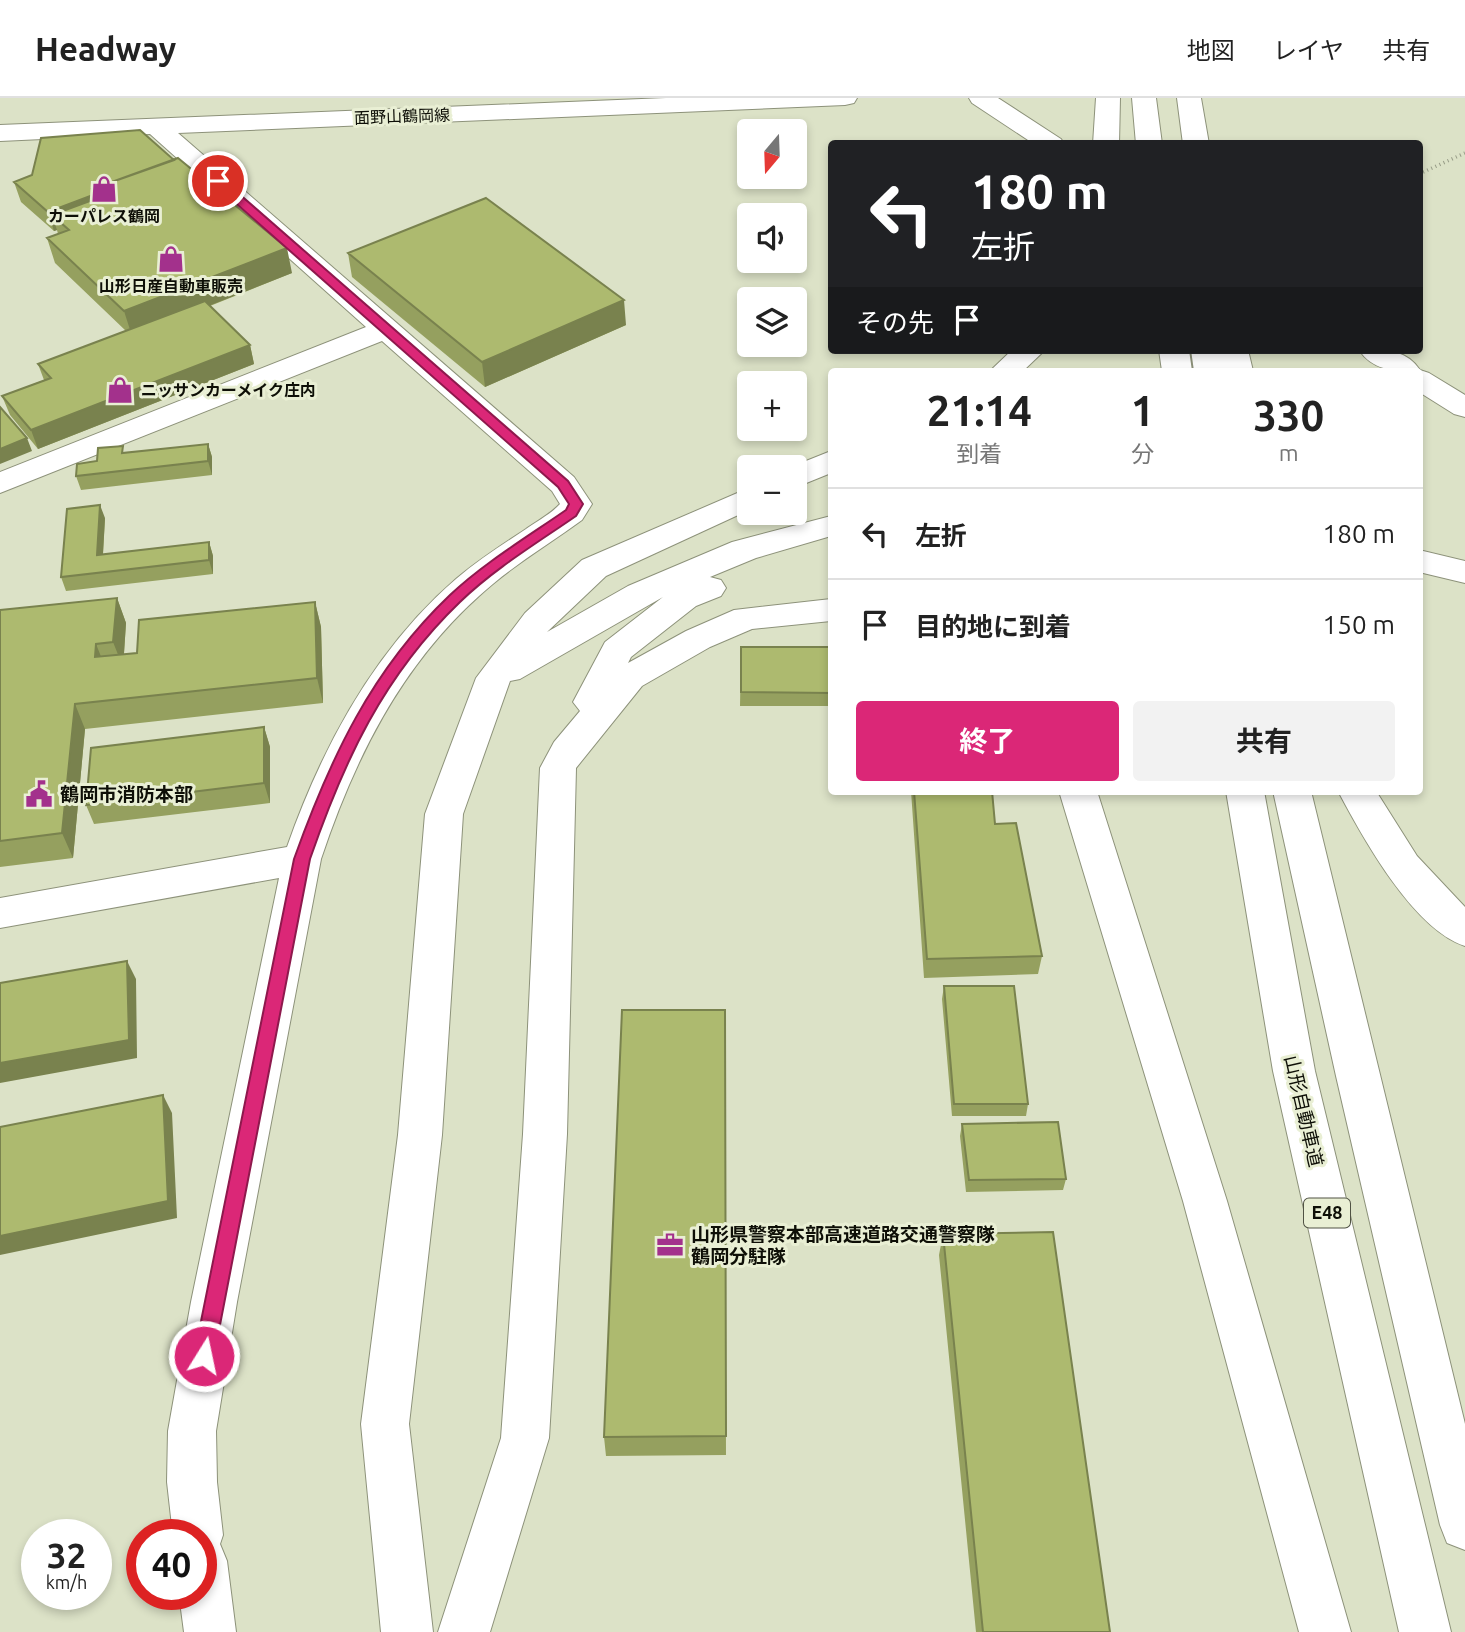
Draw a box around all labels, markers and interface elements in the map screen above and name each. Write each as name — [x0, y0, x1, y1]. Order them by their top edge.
text: Headway — [35, 30, 176, 67]
text: 地図 — [1187, 37, 1235, 64]
text: レイヤ — [1273, 37, 1344, 64]
text: 共有 — [1382, 37, 1430, 64]
street label: 面野山鶴岡線 — [354, 105, 450, 127]
north arrow — [737, 119, 807, 189]
map controls — [737, 119, 807, 525]
pin — [188, 151, 248, 211]
icon: arrive — [199, 162, 237, 200]
text: 180 m — [971, 163, 1108, 218]
icon: left — [856, 168, 947, 259]
shop icon: カーパレス鶴岡 — [89, 174, 119, 204]
button: sound — [737, 203, 807, 273]
place label: カーパレス鶴岡 — [48, 207, 160, 225]
text: 左折 — [971, 228, 1035, 264]
shop icon: 山形日産自動車販売 — [156, 244, 186, 274]
place label: 山形日産自動車販売 — [99, 277, 243, 295]
button: layers — [737, 287, 807, 357]
icon: arrive — [948, 301, 986, 339]
text: その先 — [856, 308, 934, 337]
button: + — [737, 371, 807, 441]
shop icon: ニッサンカーメイク庄内 — [105, 375, 135, 405]
place label: ニッサンカーメイク庄内 — [141, 381, 316, 399]
text: 21:14 — [927, 387, 1032, 434]
text: 1 — [1131, 387, 1154, 434]
text: 330 — [1253, 392, 1324, 439]
text: m — [1279, 440, 1299, 465]
text: 到着 — [956, 441, 1002, 466]
text: 分 — [1131, 441, 1154, 466]
button: − — [737, 455, 807, 525]
icon: left — [856, 515, 894, 553]
text: 180 m — [1323, 519, 1395, 548]
text: 左折 — [915, 521, 967, 550]
icon: arrive — [856, 606, 894, 644]
text: 150 m — [1323, 610, 1395, 639]
text: 目的地に到着 — [915, 612, 1071, 641]
button: 終了 — [856, 701, 1119, 781]
button: 共有 — [1133, 701, 1395, 781]
public building icon: 鶴岡市消防本部 — [24, 779, 54, 809]
place label: 鶴岡市消防本部 — [60, 783, 193, 805]
street label: 山形自動車道 — [1280, 1053, 1328, 1169]
road number: E48 — [1304, 1198, 1350, 1228]
place label: 山形県警察本部高速道路交通警察隊 鶴岡分駐隊 — [691, 1223, 995, 1267]
office icon: 山形県警察本部高速道路交通警察隊 鶴岡分駐隊 — [655, 1230, 685, 1260]
position arrow — [167, 1319, 241, 1393]
speed limit sign: 40 — [126, 1519, 217, 1610]
text: 32 — [47, 1535, 86, 1575]
text: km/h — [46, 1572, 87, 1592]

